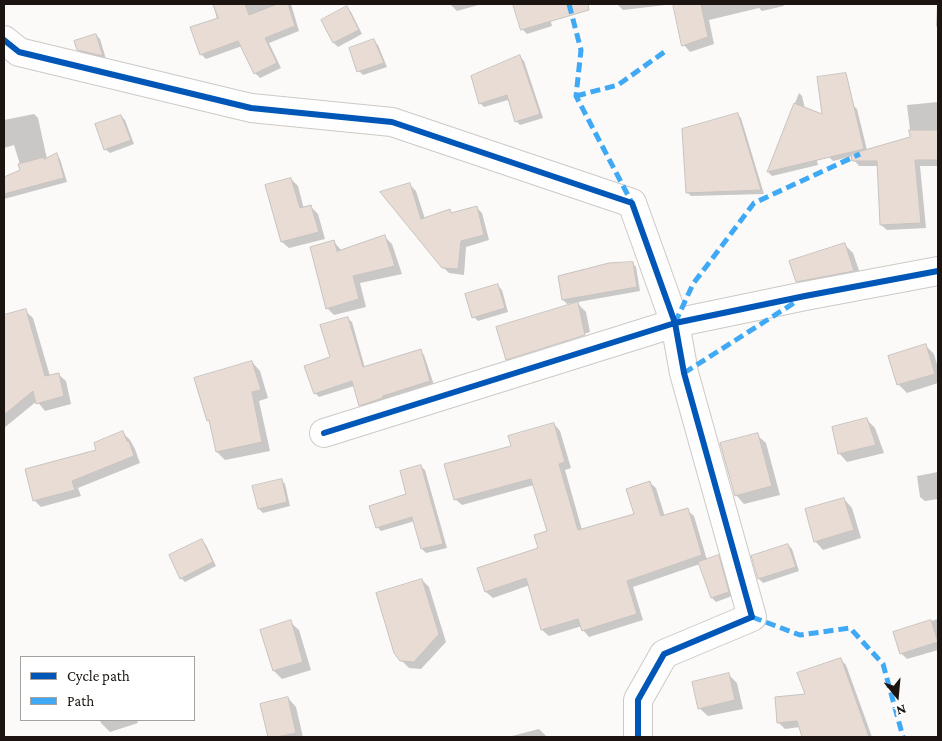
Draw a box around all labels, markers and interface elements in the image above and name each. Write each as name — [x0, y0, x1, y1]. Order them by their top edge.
legend — [20, 656, 195, 721]
text: Cycle path — [67, 668, 130, 684]
north arrow — [872, 671, 922, 721]
text: Path — [67, 693, 94, 709]
text: N — [894, 701, 908, 719]

